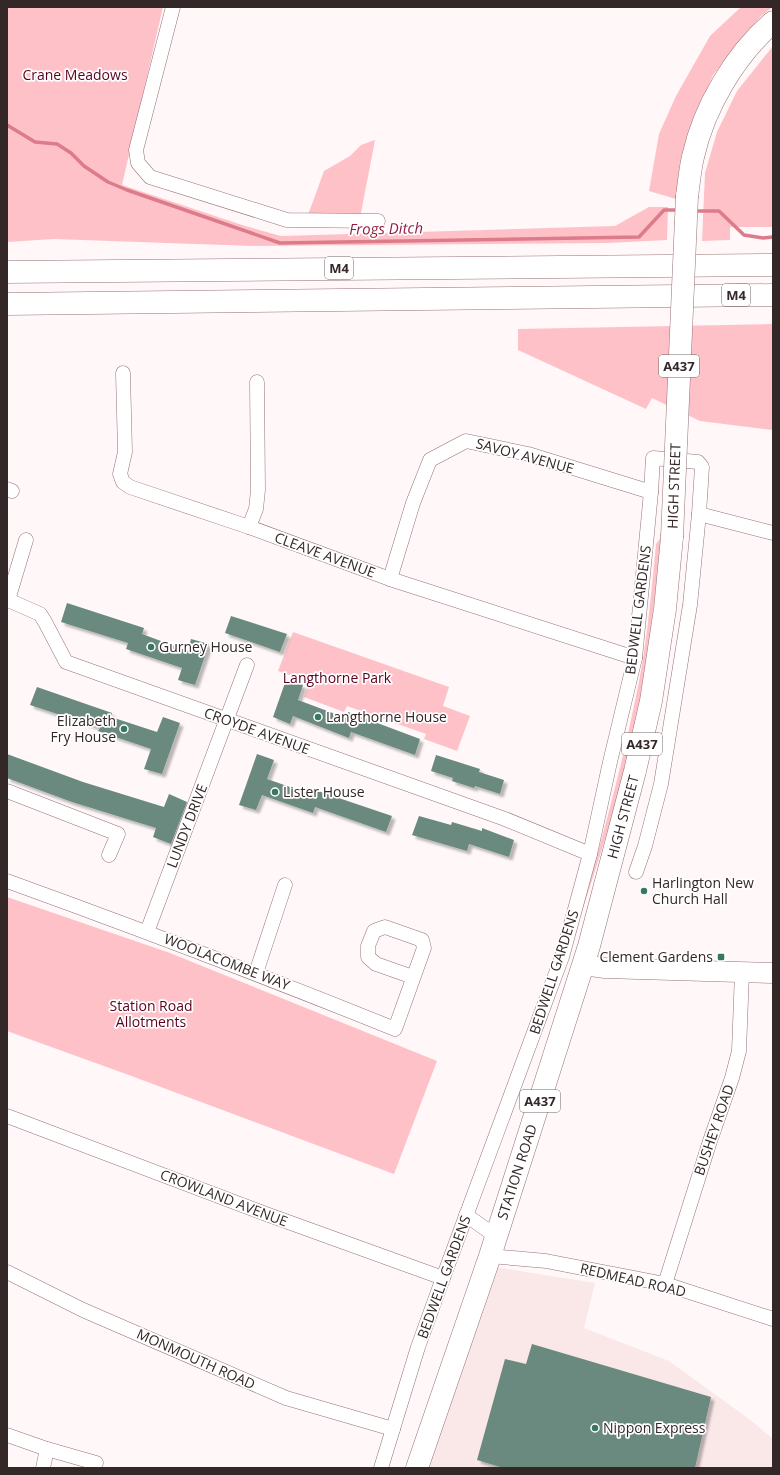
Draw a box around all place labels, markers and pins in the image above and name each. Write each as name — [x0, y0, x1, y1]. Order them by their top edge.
place label: Gurney House — [159, 637, 253, 656]
marker: Gurney House — [146, 642, 156, 652]
place label: Langthorne House — [326, 707, 447, 726]
place label: Elizabeth Fry House — [51, 711, 116, 746]
marker: Langthorne House — [313, 712, 323, 722]
marker: Elizabeth Fry House — [119, 724, 129, 734]
place label: Lister House — [283, 782, 365, 801]
marker: Lister House — [270, 787, 280, 797]
place label: Harlington New Church Hall — [652, 873, 754, 908]
marker: Harlington New Church Hall — [639, 886, 649, 896]
place label: Clement Gardens — [599, 947, 713, 966]
marker: Clement Gardens — [716, 952, 726, 962]
place label: Nippon Express — [603, 1418, 706, 1437]
marker: Nippon Express — [590, 1423, 600, 1433]

